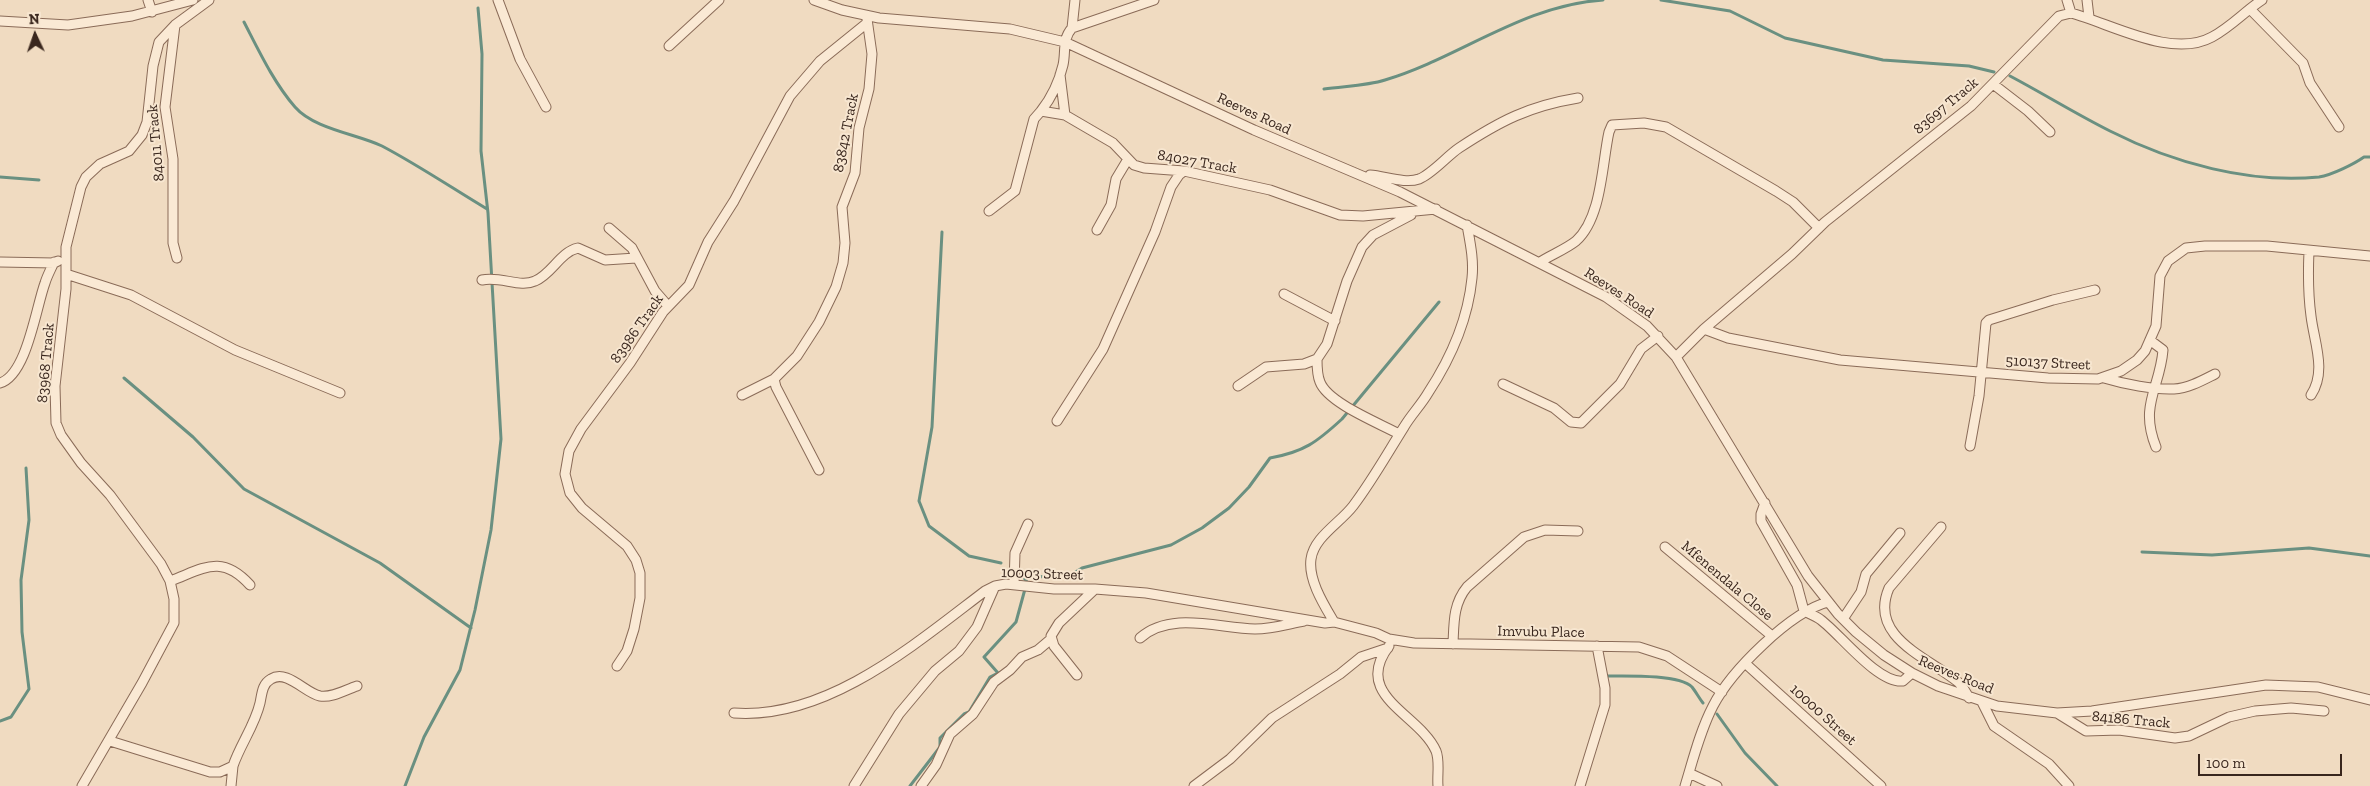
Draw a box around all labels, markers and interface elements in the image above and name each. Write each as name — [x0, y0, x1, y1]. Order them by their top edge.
north arrow — [10, 10, 60, 60]
text: N — [28, 11, 40, 28]
street label: 83697 Track — [1910, 74, 1982, 138]
street label: Reeves Road — [1214, 89, 1294, 139]
street label: 83842 Track — [830, 92, 862, 174]
street label: 84011 Track — [144, 104, 168, 182]
street label: 84027 Track — [1156, 146, 1238, 178]
street label: Reeves Road — [1581, 264, 1657, 322]
street label: 83986 Track — [607, 291, 667, 367]
street label: 83968 Track — [34, 322, 58, 404]
street label: 510137 Street — [2005, 352, 2091, 374]
street label: Mfenendala Close — [1677, 537, 1777, 625]
street label: 10003 Street — [1001, 564, 1083, 584]
street label: Imvubu Place — [1497, 622, 1585, 642]
street label: Reeves Road — [1916, 652, 1996, 698]
street label: 10000 Street — [1786, 680, 1860, 750]
street label: 84186 Track — [2091, 708, 2171, 732]
scale bar — [2200, 744, 2344, 776]
text: 100 m — [2206, 754, 2245, 772]

